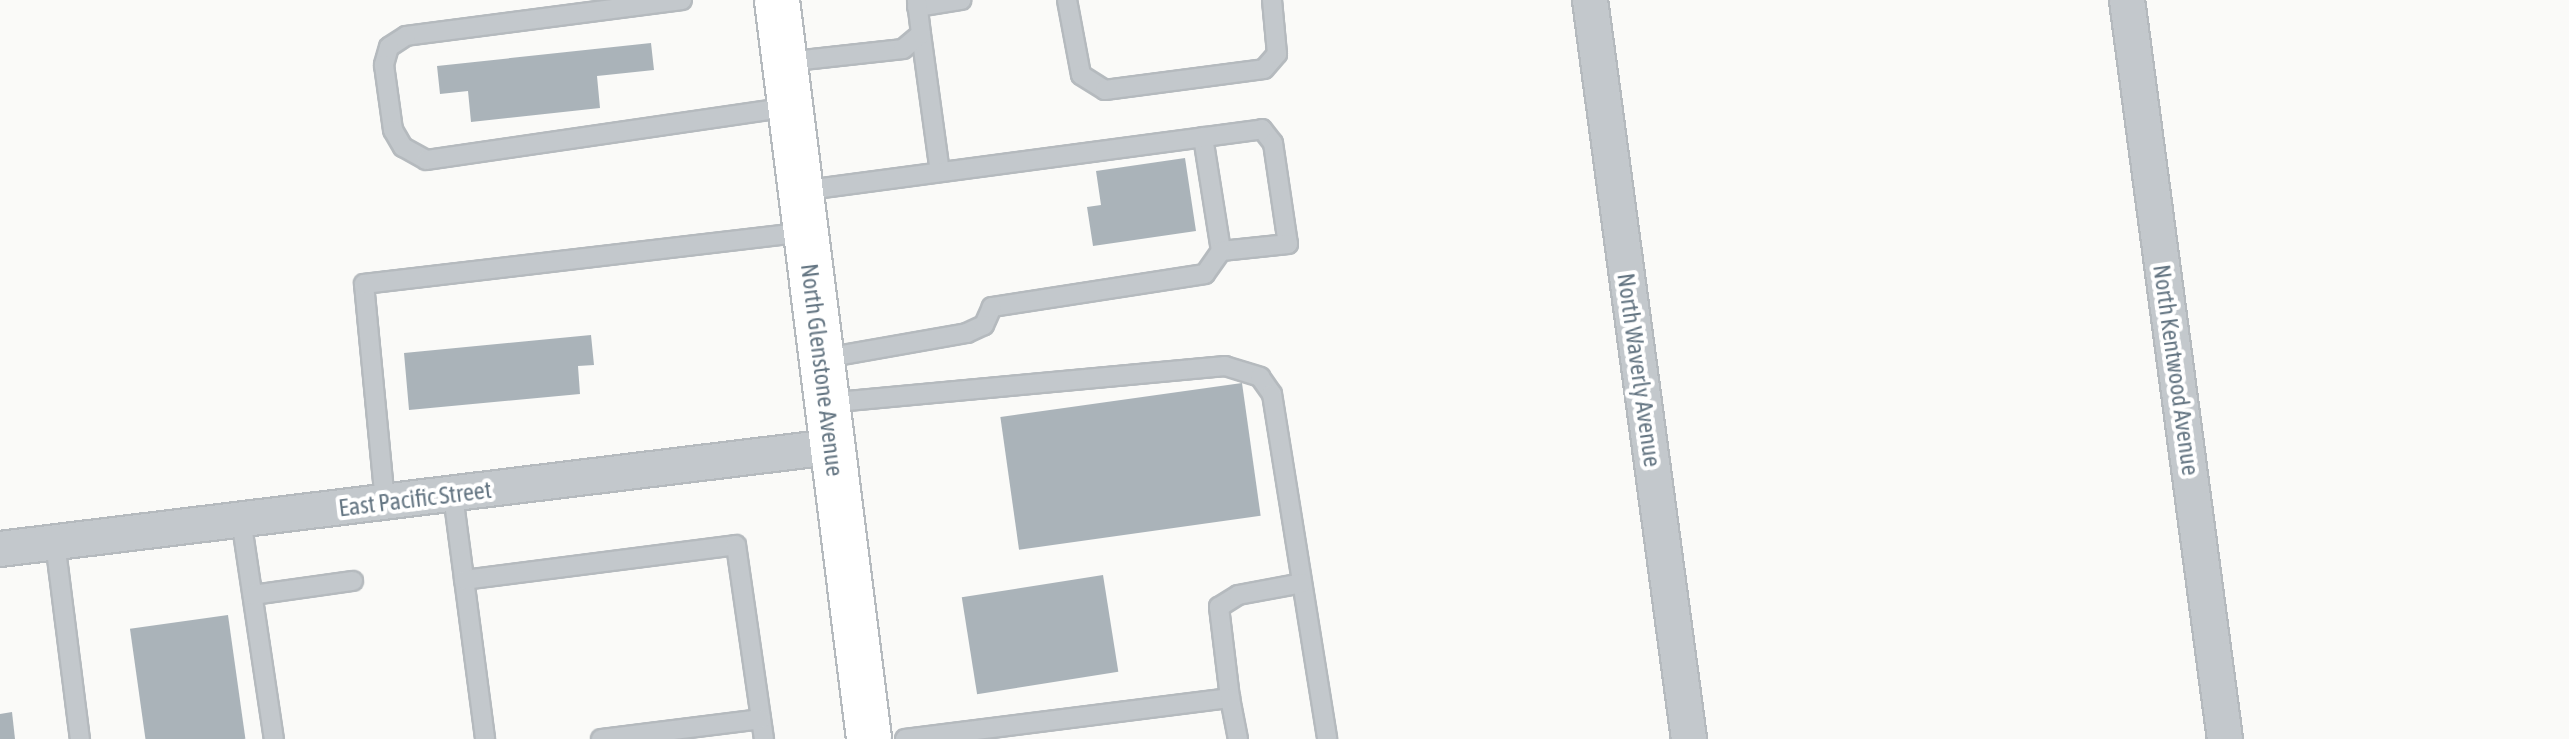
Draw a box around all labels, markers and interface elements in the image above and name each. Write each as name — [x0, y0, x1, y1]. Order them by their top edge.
street label: North Glenstone Avenue — [795, 262, 849, 478]
street label: North Kentwood Avenue — [2147, 263, 2205, 477]
street label: North Waverly Avenue — [1611, 271, 1667, 469]
street label: East Pacific Street — [337, 475, 493, 523]

